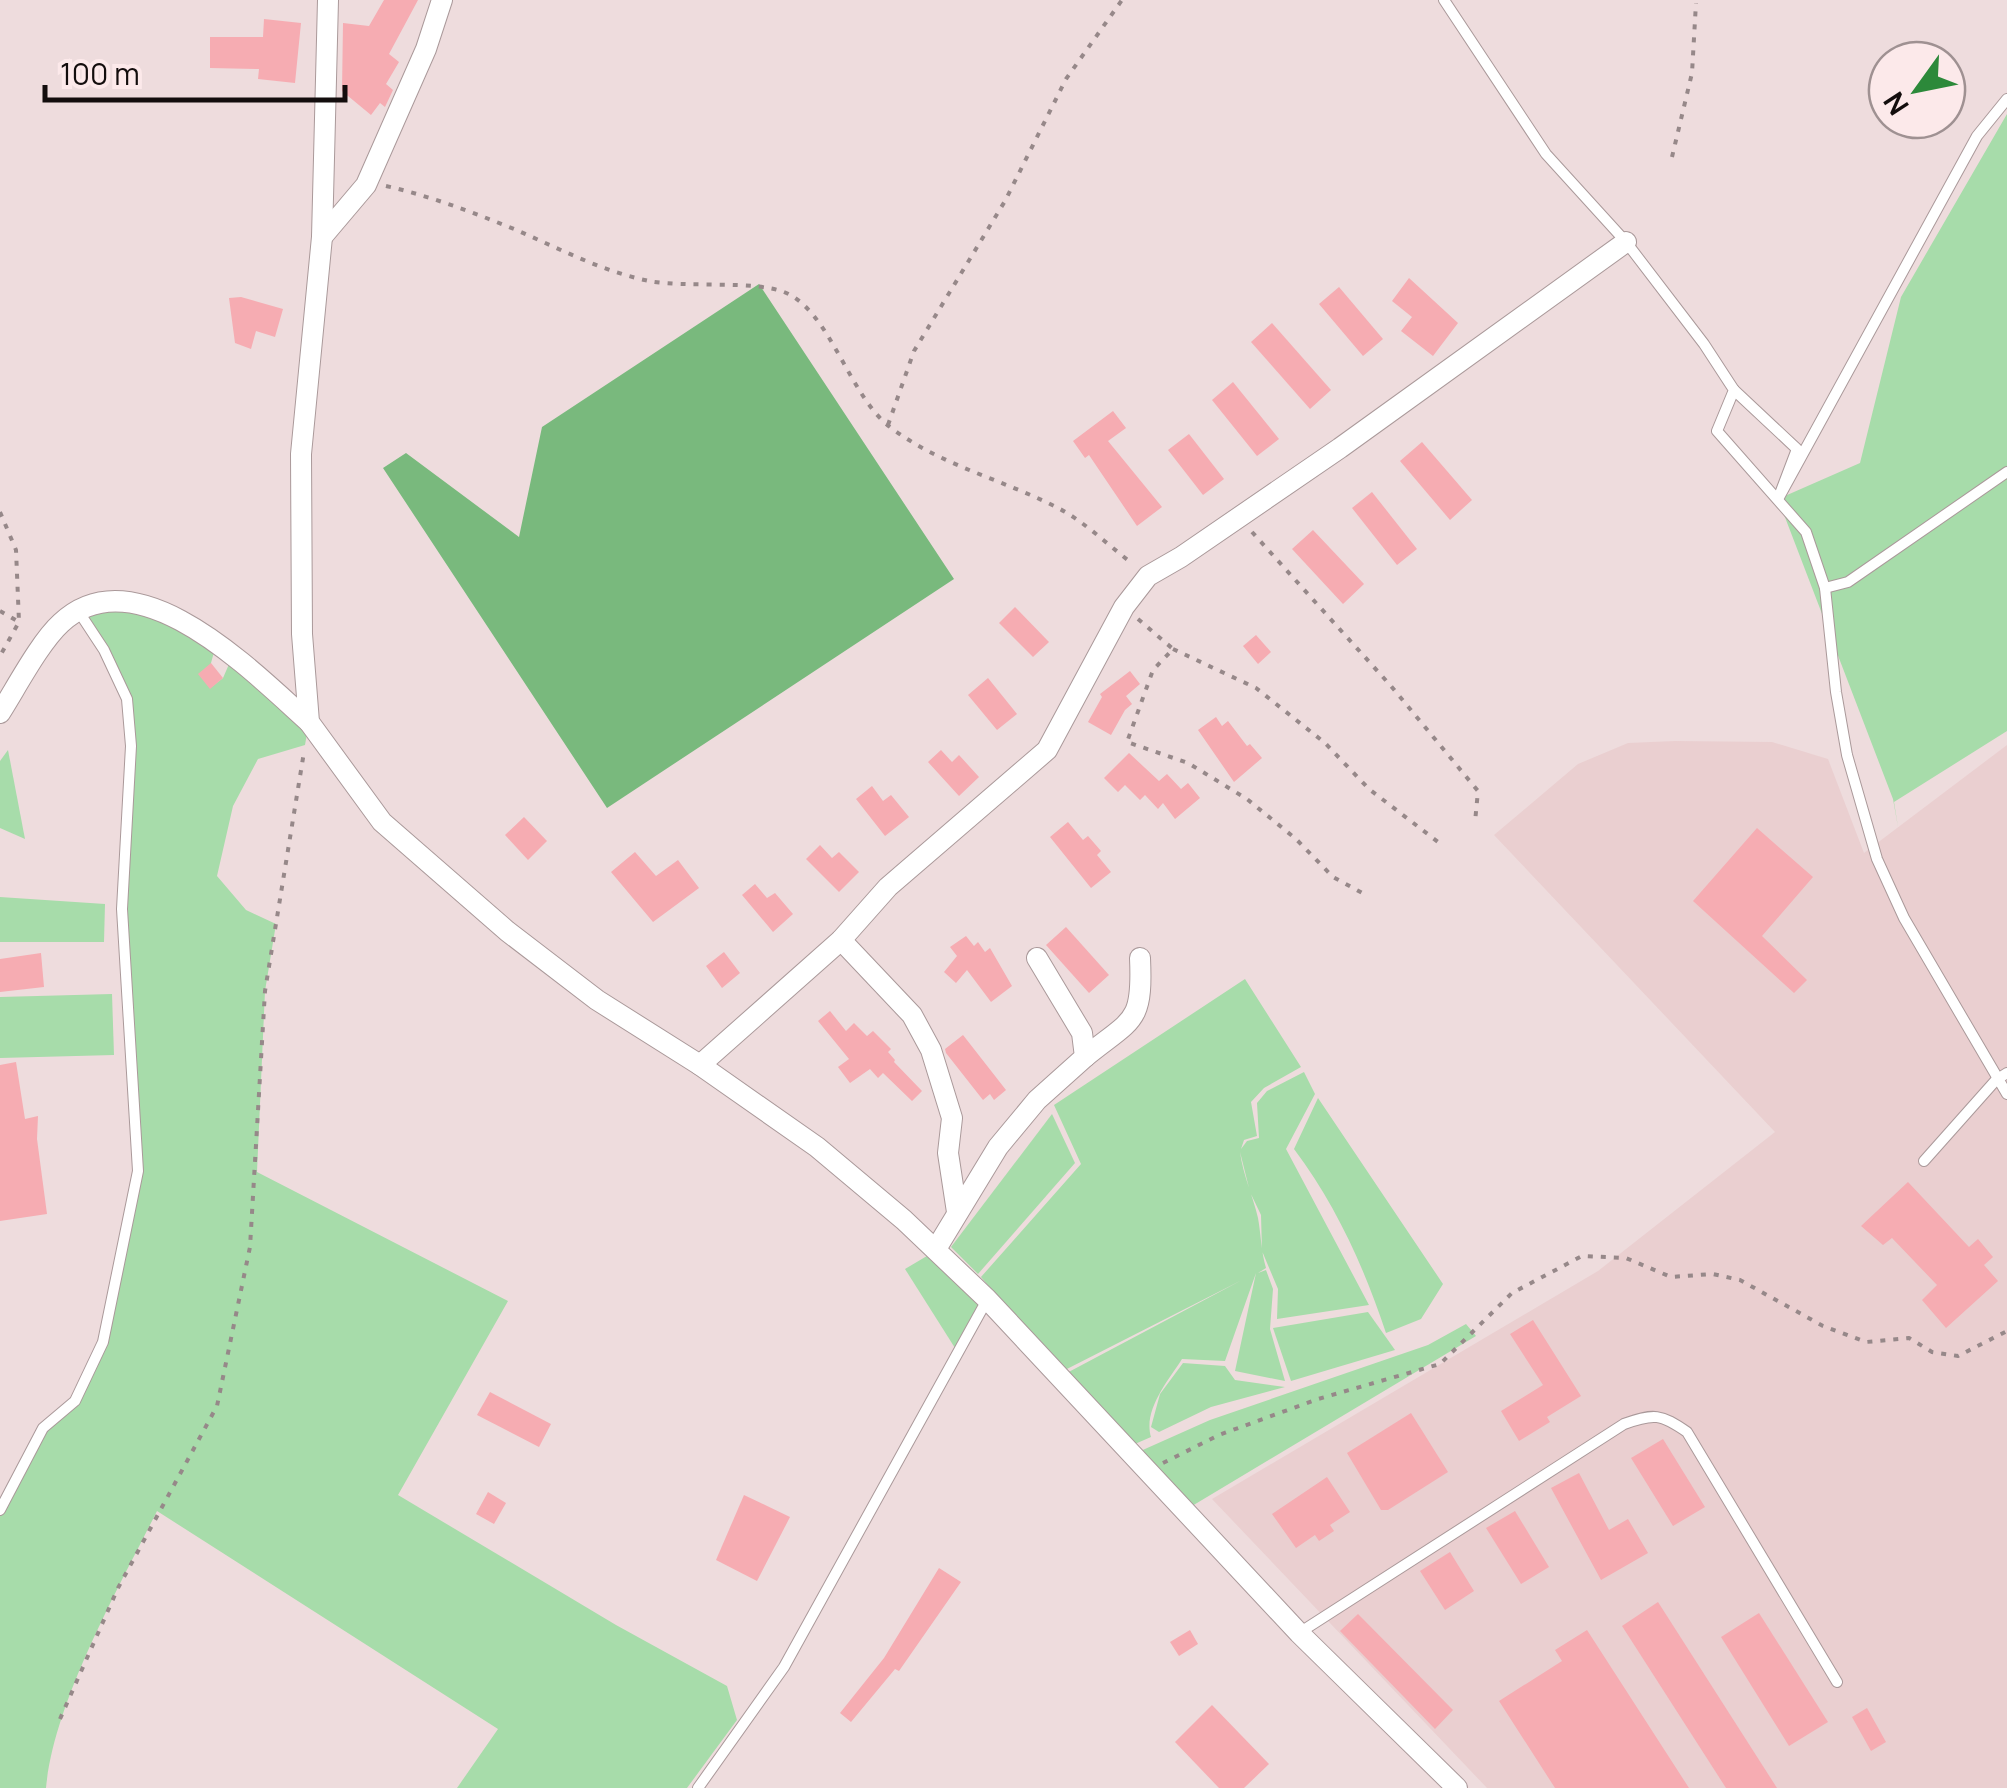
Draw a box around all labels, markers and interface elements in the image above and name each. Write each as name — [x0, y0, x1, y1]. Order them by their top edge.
scale bar — [45, 40, 345, 102]
north arrow — [1867, 40, 1967, 140]
text: 100 m — [60, 53, 140, 94]
text: N — [1874, 85, 1917, 123]

